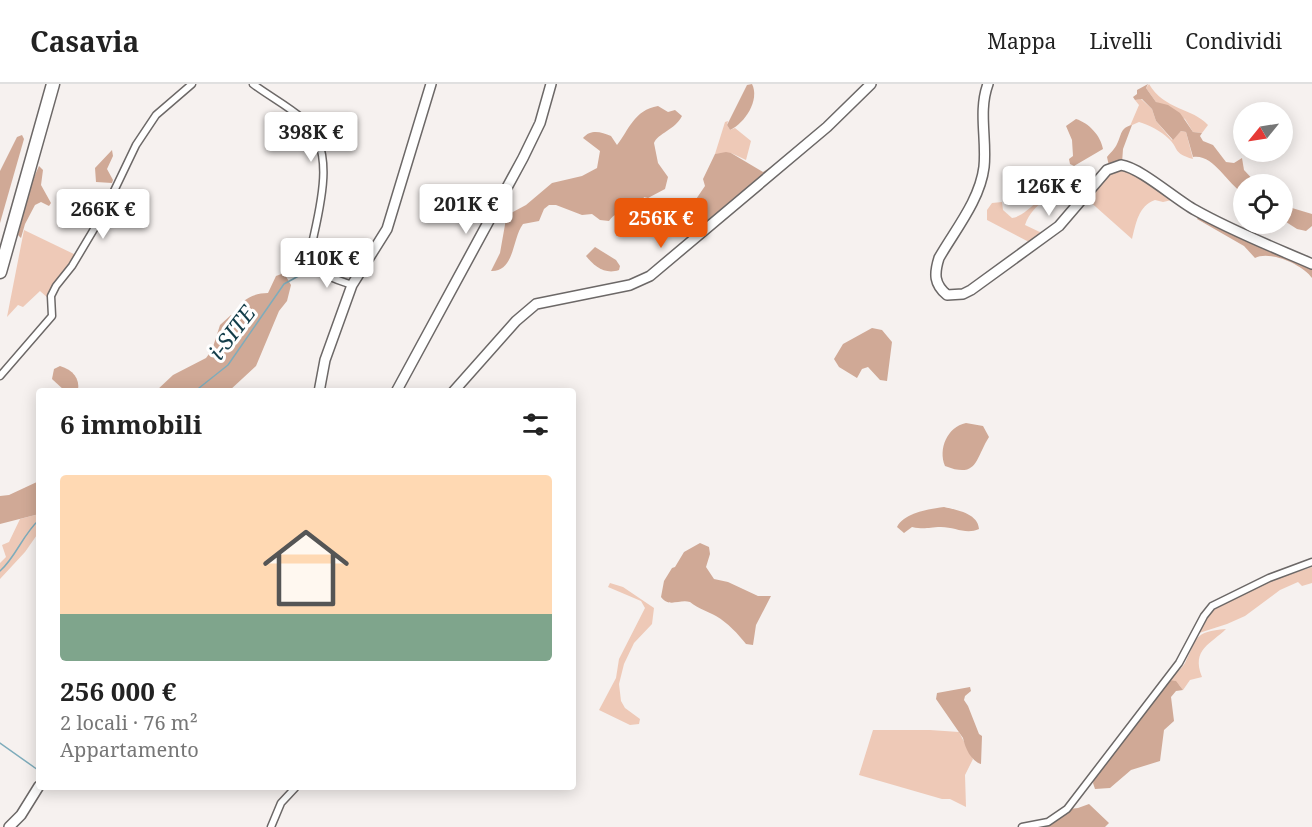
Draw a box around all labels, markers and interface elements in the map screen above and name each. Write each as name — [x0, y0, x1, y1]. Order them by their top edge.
text: Casavia — [30, 22, 139, 60]
text: Mappa — [987, 27, 1056, 55]
text: Livelli — [1089, 27, 1152, 55]
text: Condividi — [1185, 27, 1282, 55]
north arrow — [1233, 102, 1293, 162]
map controls — [1233, 102, 1293, 234]
pin: 398K € — [262, 112, 360, 163]
text: 398K € — [279, 118, 343, 145]
pin: 126K € — [1000, 166, 1098, 217]
text: 126K € — [1017, 172, 1081, 199]
button: locate — [1233, 174, 1293, 234]
pin: 201K € — [417, 184, 515, 235]
pin: 266K € — [54, 189, 152, 240]
text: 201K € — [434, 190, 498, 217]
text: 266K € — [71, 195, 135, 222]
pin: 256K € — [612, 198, 710, 249]
text: 256K € — [629, 204, 693, 231]
pin: 410K € — [278, 238, 376, 289]
text: 410K € — [295, 244, 359, 271]
water label: i-SITE — [201, 298, 261, 365]
text: 6 immobili — [60, 406, 202, 442]
icon: filters — [519, 408, 552, 441]
icon: home — [252, 514, 360, 622]
text: 256 000 € — [60, 673, 176, 709]
text: 2 locali · 76 m² — [60, 709, 198, 736]
text: Appartamento — [60, 736, 199, 763]

